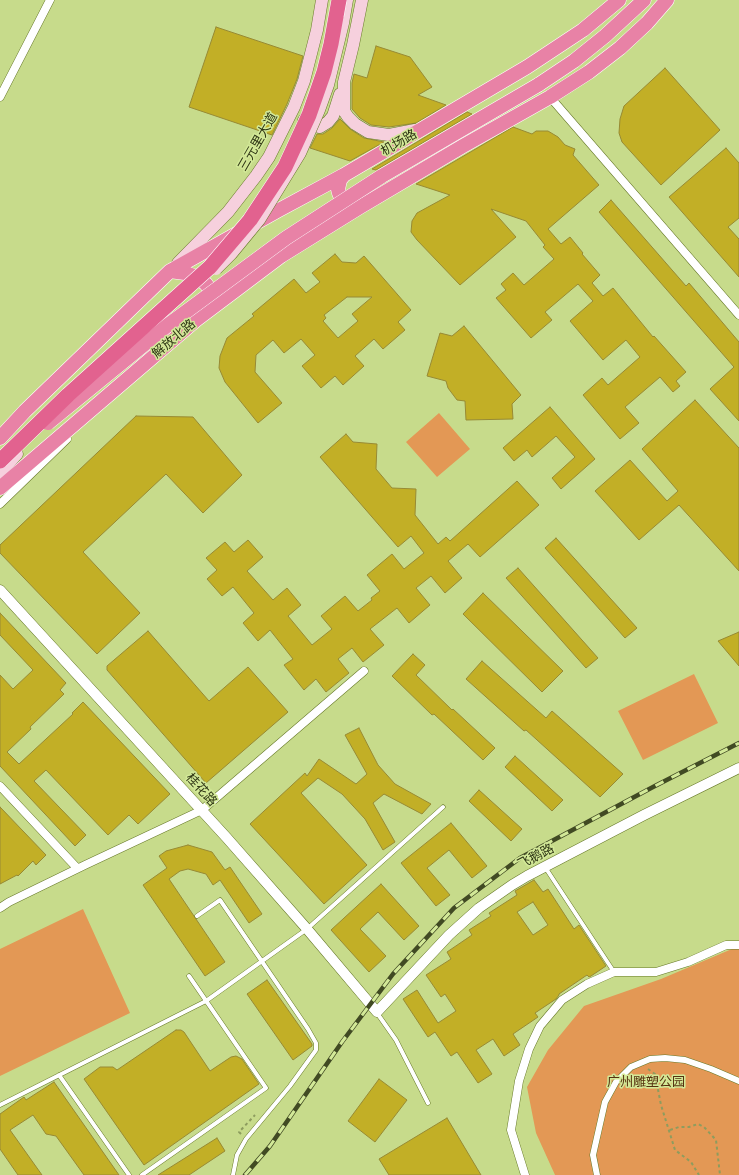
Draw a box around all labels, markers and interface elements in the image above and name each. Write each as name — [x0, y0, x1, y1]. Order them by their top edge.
street label: 三元里大道 — [235, 110, 281, 174]
street label: 机场路 — [378, 126, 420, 160]
street label: 解放北路 — [149, 316, 199, 362]
street label: 桂花路 — [182, 770, 220, 810]
street label: 飞鹅路 — [515, 841, 557, 873]
park label: 广州雕塑公园 — [607, 1074, 685, 1090]

